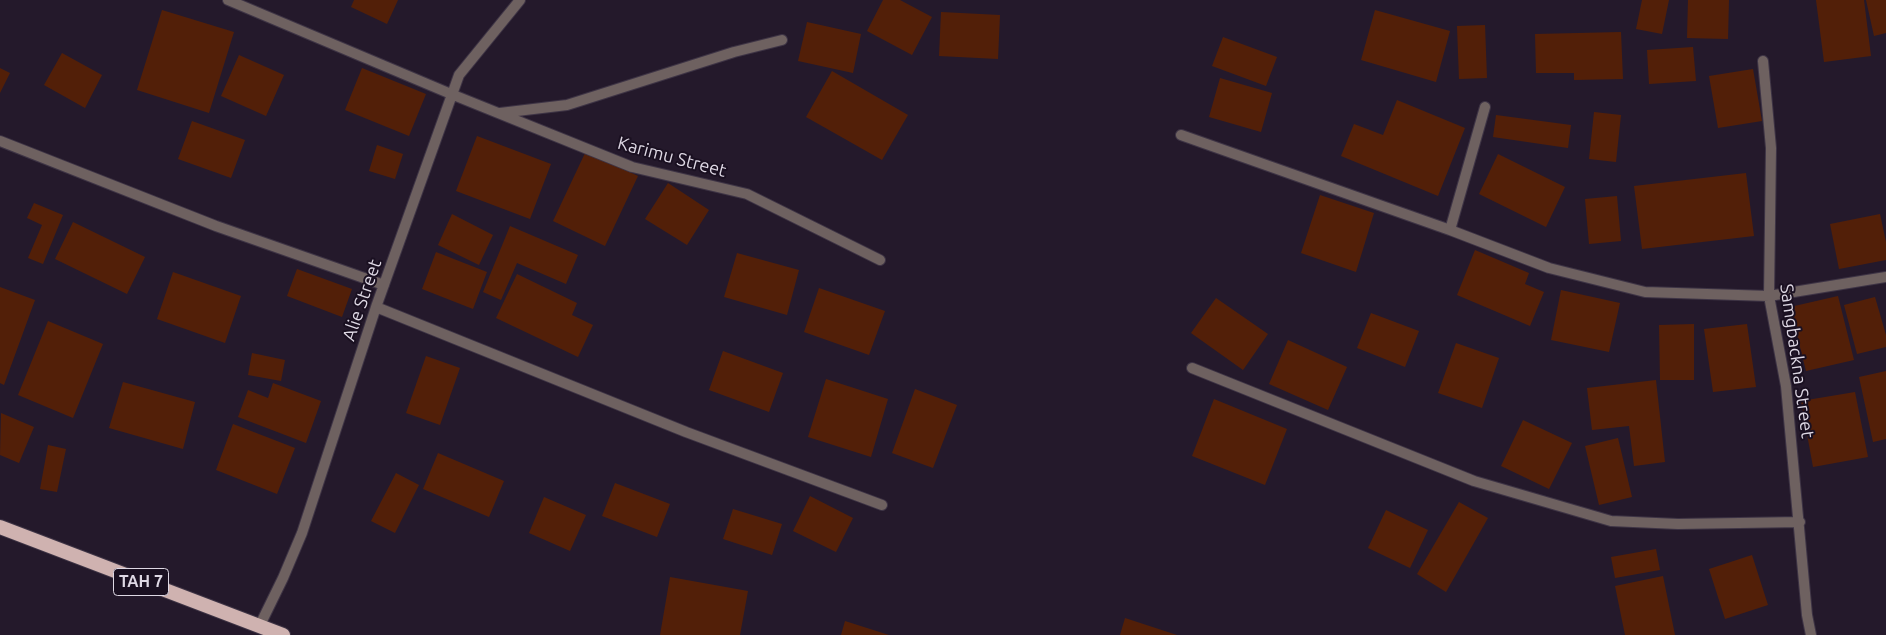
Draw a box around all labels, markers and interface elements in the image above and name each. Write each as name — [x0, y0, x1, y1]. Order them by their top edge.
street label: Karimu Street — [615, 132, 729, 182]
street label: Alie Street — [338, 256, 386, 344]
street label: Samgbackna Street — [1775, 282, 1819, 440]
road number: TAH 7 — [114, 568, 168, 596]

